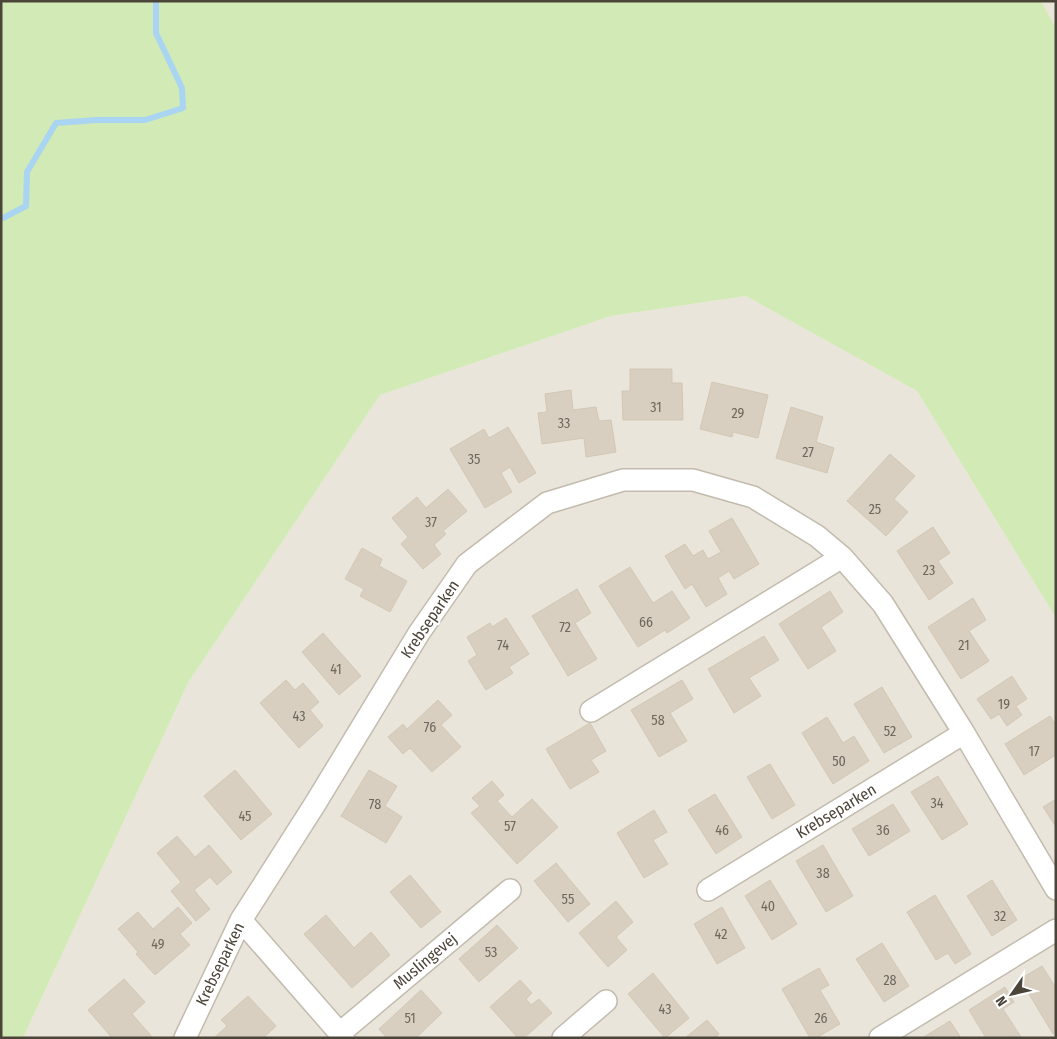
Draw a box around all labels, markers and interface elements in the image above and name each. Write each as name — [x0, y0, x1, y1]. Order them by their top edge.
house number: 31 — [650, 399, 662, 416]
house number: 29 — [732, 405, 745, 422]
house number: 33 — [558, 415, 570, 432]
house number: 27 — [802, 444, 814, 461]
house number: 35 — [468, 451, 480, 468]
house number: 25 — [869, 501, 881, 518]
house number: 37 — [425, 514, 437, 531]
house number: 23 — [923, 562, 935, 579]
street label: Krebseparken — [397, 576, 463, 662]
house number: 66 — [639, 614, 653, 631]
house number: 72 — [559, 619, 571, 636]
house number: 74 — [497, 637, 509, 654]
house number: 21 — [958, 637, 970, 654]
house number: 41 — [330, 661, 342, 678]
house number: 19 — [998, 696, 1010, 713]
house number: 43 — [293, 708, 305, 725]
house number: 58 — [651, 712, 665, 729]
house number: 76 — [424, 719, 436, 736]
house number: 52 — [884, 723, 896, 740]
house number: 17 — [1028, 743, 1040, 760]
house number: 50 — [832, 753, 846, 770]
street label: Krebseparken — [792, 780, 880, 842]
house number: 34 — [930, 795, 944, 812]
house number: 78 — [369, 796, 381, 813]
house number: 45 — [238, 808, 252, 825]
house number: 57 — [504, 818, 516, 835]
house number: 46 — [715, 822, 729, 839]
house number: 36 — [876, 822, 890, 839]
house number: 38 — [816, 865, 830, 882]
house number: 55 — [562, 891, 574, 908]
house number: 40 — [761, 898, 775, 915]
house number: 32 — [994, 908, 1006, 925]
street label: Krebseparken — [192, 919, 248, 1009]
house number: 42 — [715, 926, 727, 943]
street label: Muslingevej — [389, 929, 461, 993]
house number: 49 — [151, 936, 165, 953]
house number: 53 — [485, 944, 497, 961]
north arrow — [987, 969, 1037, 1019]
house number: 28 — [883, 972, 897, 989]
text: N — [992, 993, 1011, 1009]
house number: 43 — [659, 1001, 671, 1018]
house number: 51 — [404, 1010, 416, 1027]
house number: 26 — [814, 1010, 828, 1027]

